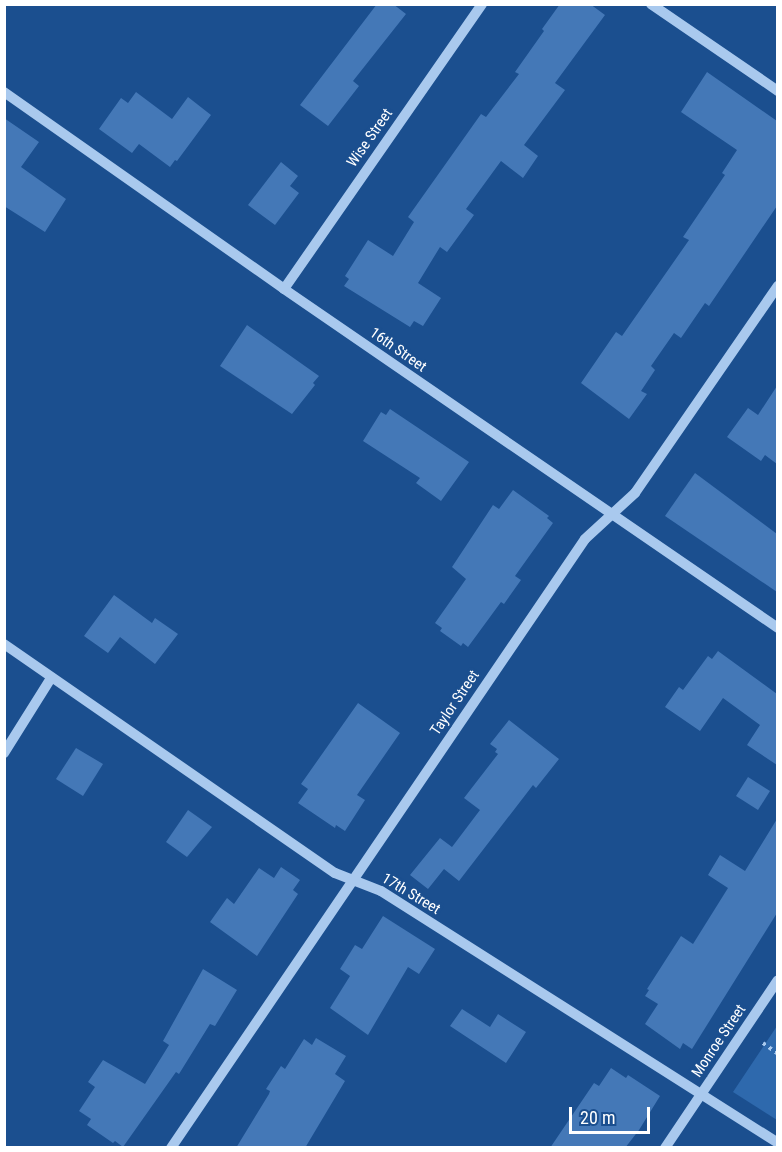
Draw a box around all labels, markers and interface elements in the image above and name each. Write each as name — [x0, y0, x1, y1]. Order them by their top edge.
street label: Wise Street — [343, 105, 397, 171]
street label: 16th Street — [366, 324, 430, 376]
street label: Taylor Street — [427, 667, 483, 739]
street label: 17th Street — [378, 870, 444, 918]
street label: Monroe Street — [688, 1001, 750, 1081]
scale bar — [572, 1095, 653, 1133]
text: 20 m — [580, 1107, 615, 1128]

